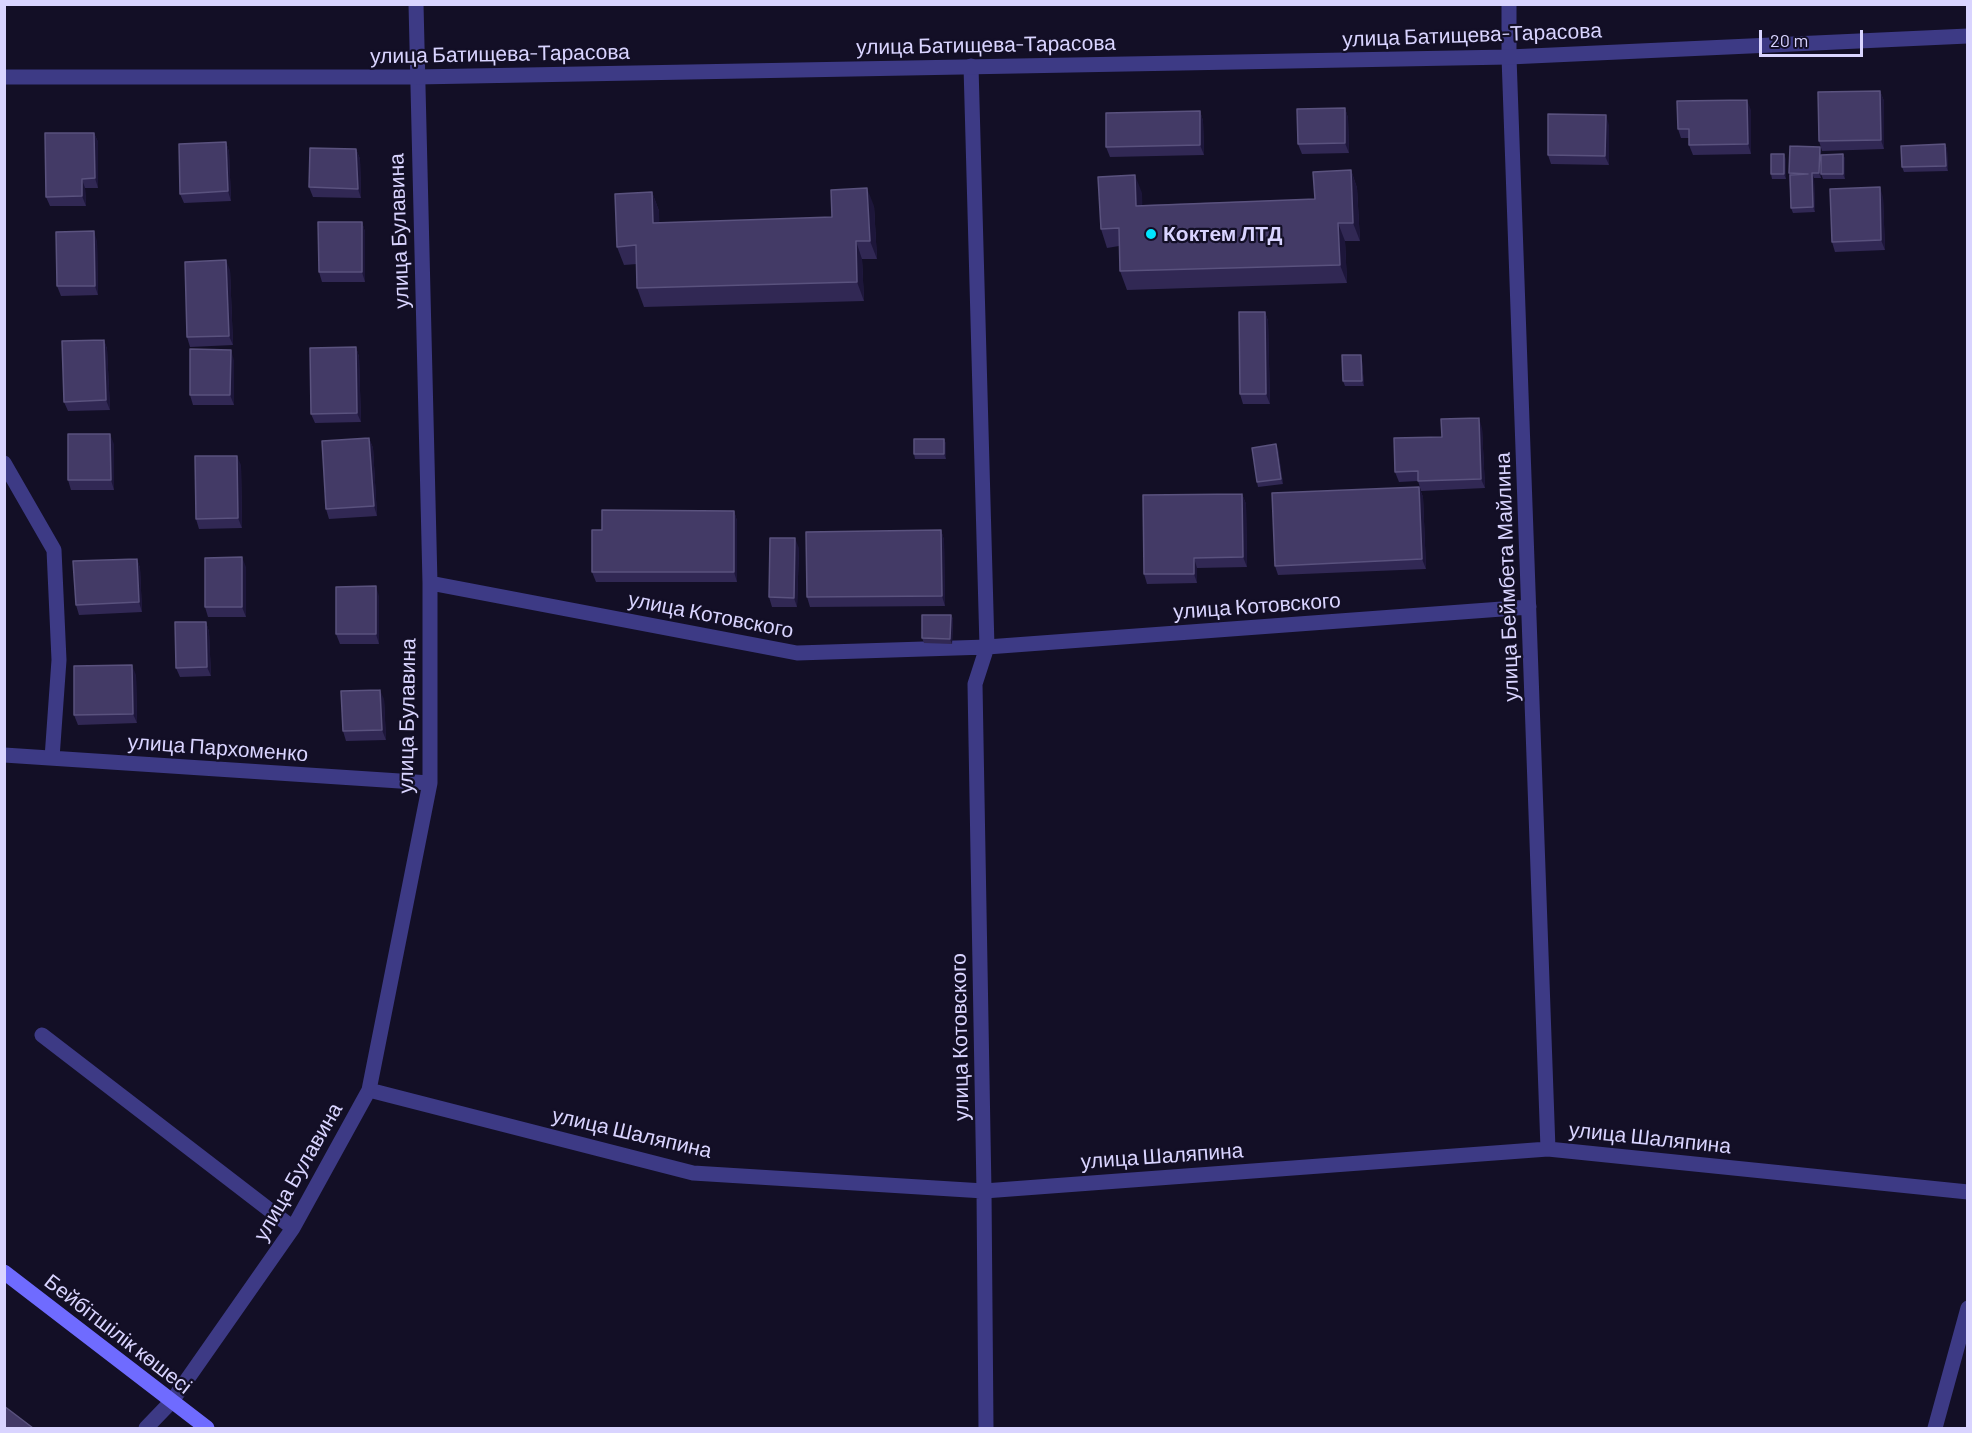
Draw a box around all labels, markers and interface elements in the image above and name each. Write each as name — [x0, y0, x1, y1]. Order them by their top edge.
street label: улица Батищева-Тарасова — [1342, 18, 1602, 52]
scale bar — [1762, 18, 1866, 56]
text: 20 m — [1770, 29, 1808, 51]
street label: улица Батищева-Тарасова — [856, 30, 1116, 60]
street label: улица Батищева-Тарасова — [370, 39, 630, 69]
street label: улица Булавина — [384, 153, 414, 309]
place label: Коктем ЛТД — [1163, 221, 1283, 247]
marker: Коктем ЛТД — [1144, 227, 1158, 241]
street label: улица Беймбета Майлина — [1490, 452, 1524, 702]
street label: улица Котовского — [626, 587, 796, 643]
street label: улица Котовского — [1172, 588, 1342, 624]
street label: улица Булавина — [393, 638, 421, 794]
street label: улица Пархоменко — [127, 729, 309, 767]
street label: улица Котовского — [946, 953, 974, 1121]
street label: улица Булавина — [248, 1098, 348, 1246]
street label: улица Шаляпина — [550, 1102, 714, 1164]
street label: улица Шаляпина — [1568, 1117, 1732, 1159]
street label: улица Шаляпина — [1080, 1138, 1244, 1174]
street label: Бейбітшілік көшесі — [39, 1269, 197, 1399]

